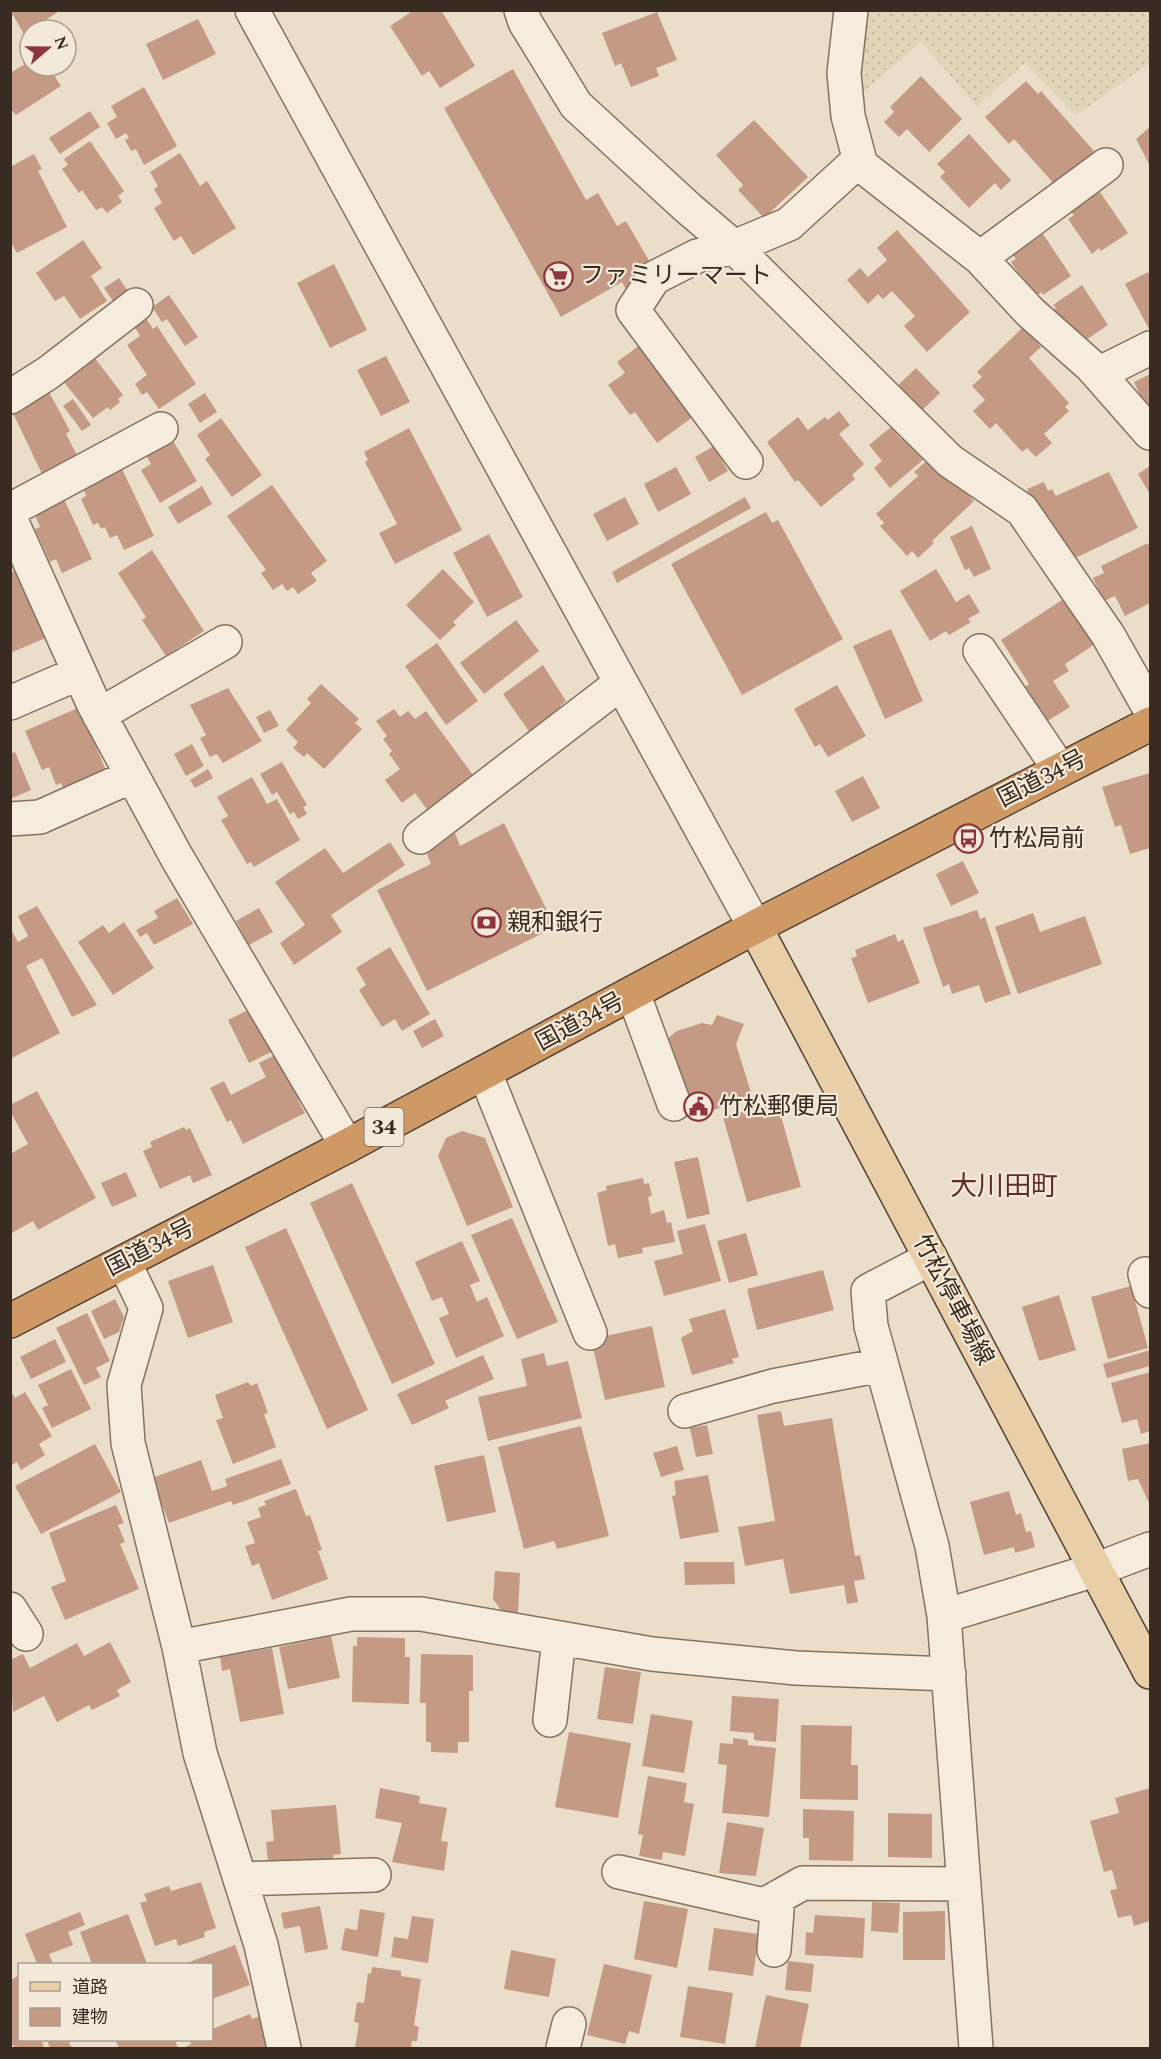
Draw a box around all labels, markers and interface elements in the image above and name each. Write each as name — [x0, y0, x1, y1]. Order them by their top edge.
north arrow — [18, 18, 78, 78]
text: N — [48, 33, 75, 53]
place label: ファミリーマート — [580, 258, 772, 294]
supermarket icon: ファミリーマート — [543, 260, 575, 292]
street label: 国道34号 — [991, 741, 1093, 817]
place label: 竹松局前 — [989, 821, 1085, 857]
bus stop icon: 竹松局前 — [952, 823, 984, 855]
place label: 親和銀行 — [507, 905, 603, 941]
bank icon: 親和銀行 — [470, 907, 502, 939]
street label: 国道34号 — [529, 984, 631, 1060]
place label: 竹松郵便局 — [719, 1089, 839, 1125]
public building icon: 竹松郵便局 — [682, 1091, 714, 1123]
road number: 34 — [364, 1108, 404, 1146]
district label: 大川田町 — [950, 1166, 1058, 1208]
street label: 国道34号 — [99, 1210, 201, 1286]
street label: 竹松停車場線 — [903, 1228, 1003, 1372]
legend — [18, 1963, 213, 2041]
text: 道路 — [72, 1974, 108, 2001]
text: 建物 — [72, 2004, 108, 2031]

